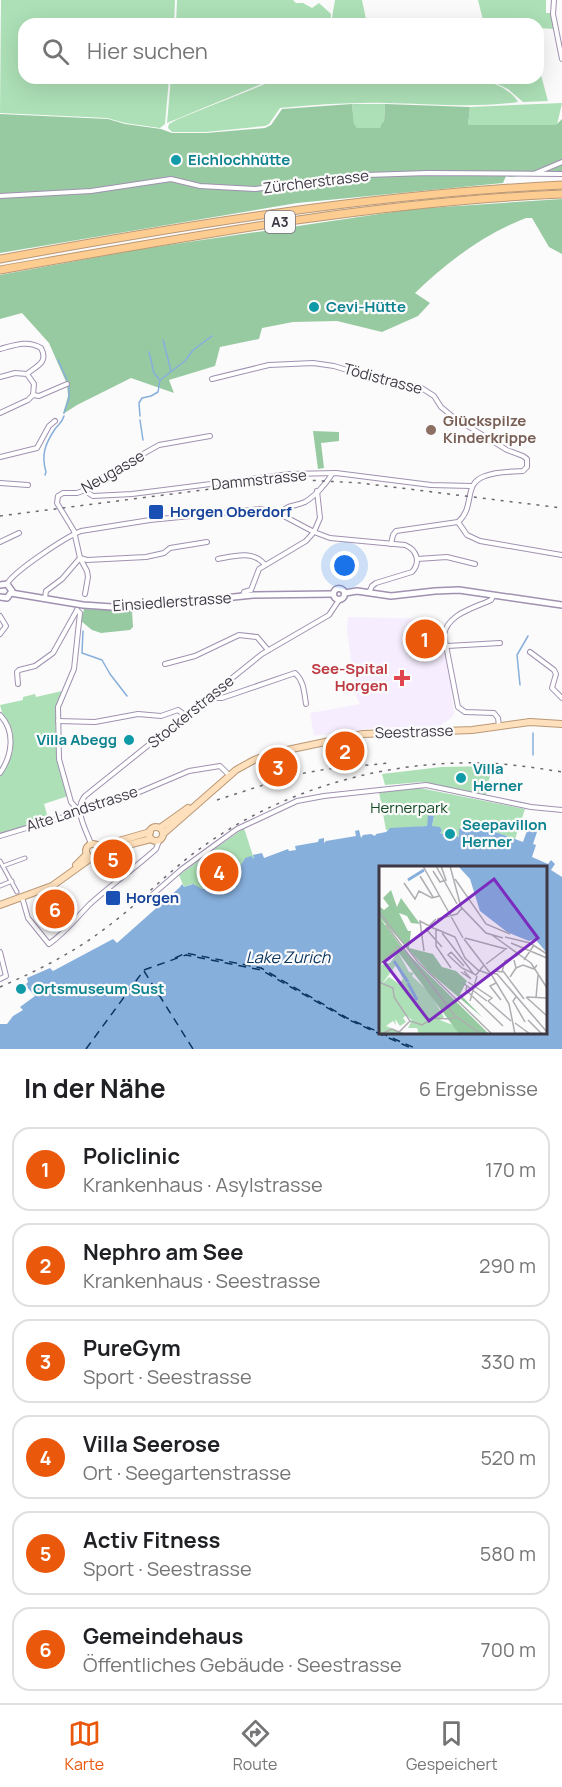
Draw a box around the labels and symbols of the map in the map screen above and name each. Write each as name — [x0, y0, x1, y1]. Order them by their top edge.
place label: Eichlochhütte — [188, 149, 290, 170]
marker: Eichlochhütte — [169, 153, 183, 167]
street label: Zürcherstrasse — [262, 165, 370, 198]
road number: A3 — [265, 211, 295, 233]
place label: Cevi-Hütte — [326, 296, 406, 317]
marker: Cevi-Hütte — [307, 300, 321, 314]
street label: Tödistrasse — [341, 358, 425, 399]
place label: Glückspilze Kinderkrippe — [443, 410, 536, 448]
marker: Glückspilze Kinderkrippe — [424, 423, 438, 437]
street label: Neugasse — [77, 445, 148, 498]
street label: Dammstrasse — [210, 464, 308, 495]
place label: Horgen Oberdorf — [170, 501, 292, 522]
marker: Horgen Oberdorf — [147, 503, 165, 521]
your location — [330, 551, 359, 580]
street label: Einsiedlerstrasse — [112, 587, 232, 616]
pin: 1 — [406, 616, 444, 662]
place label: See-Spital Horgen — [311, 658, 388, 696]
marker: See-Spital Horgen — [393, 669, 411, 687]
street label: Stockerstrasse — [143, 670, 238, 753]
street label: Seestrasse — [374, 720, 454, 743]
pin: 2 — [326, 728, 364, 774]
place label: Villa Abegg — [37, 729, 117, 750]
marker: Villa Abegg — [122, 733, 136, 747]
pin: 3 — [258, 744, 298, 789]
place label: Villa Herner — [473, 758, 523, 796]
marker: Villa Herner — [454, 771, 468, 785]
street label: Alte Landstrasse — [23, 781, 140, 836]
park label: Hernerpark — [370, 797, 448, 818]
place label: Seepavillon Herner — [462, 814, 547, 852]
marker: Seepavillon Herner — [443, 827, 457, 841]
pin: 5 — [94, 836, 132, 882]
pin: 4 — [200, 850, 238, 894]
inset map — [379, 866, 547, 1034]
pin: 6 — [36, 886, 74, 932]
place label: Horgen — [126, 887, 179, 908]
marker: Horgen — [104, 889, 122, 907]
water label: Lake Zurich — [246, 946, 331, 968]
place label: Ortsmuseum Sust — [33, 978, 165, 999]
marker: Ortsmuseum Sust — [14, 982, 28, 996]

